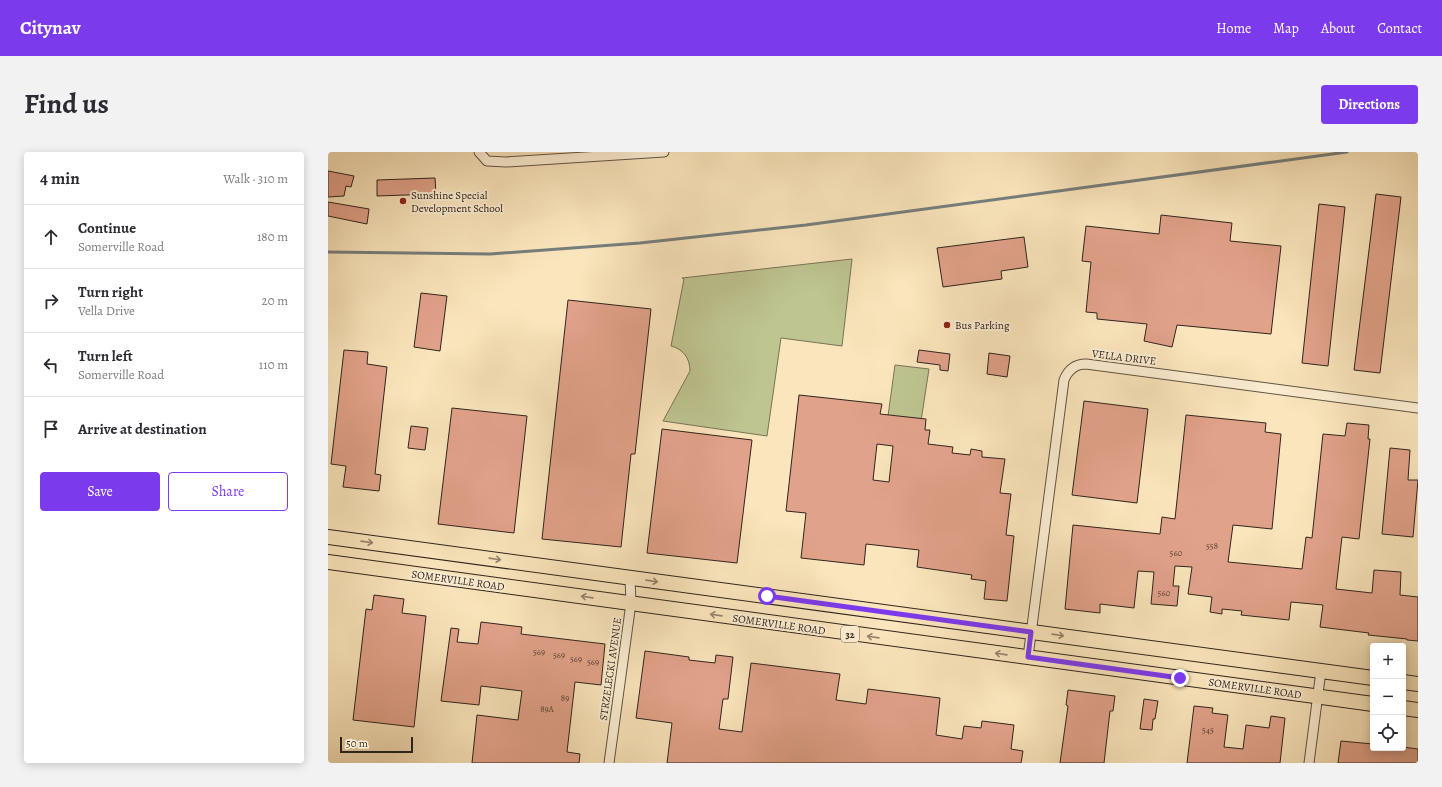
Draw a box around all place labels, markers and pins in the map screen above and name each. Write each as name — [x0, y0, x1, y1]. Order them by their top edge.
place label: Sunshine Special Development School — [411, 188, 503, 216]
marker: Sunshine Special Development School — [398, 196, 408, 206]
place label: Bus Parking — [955, 318, 1010, 333]
marker: Bus Parking — [942, 320, 952, 330]

